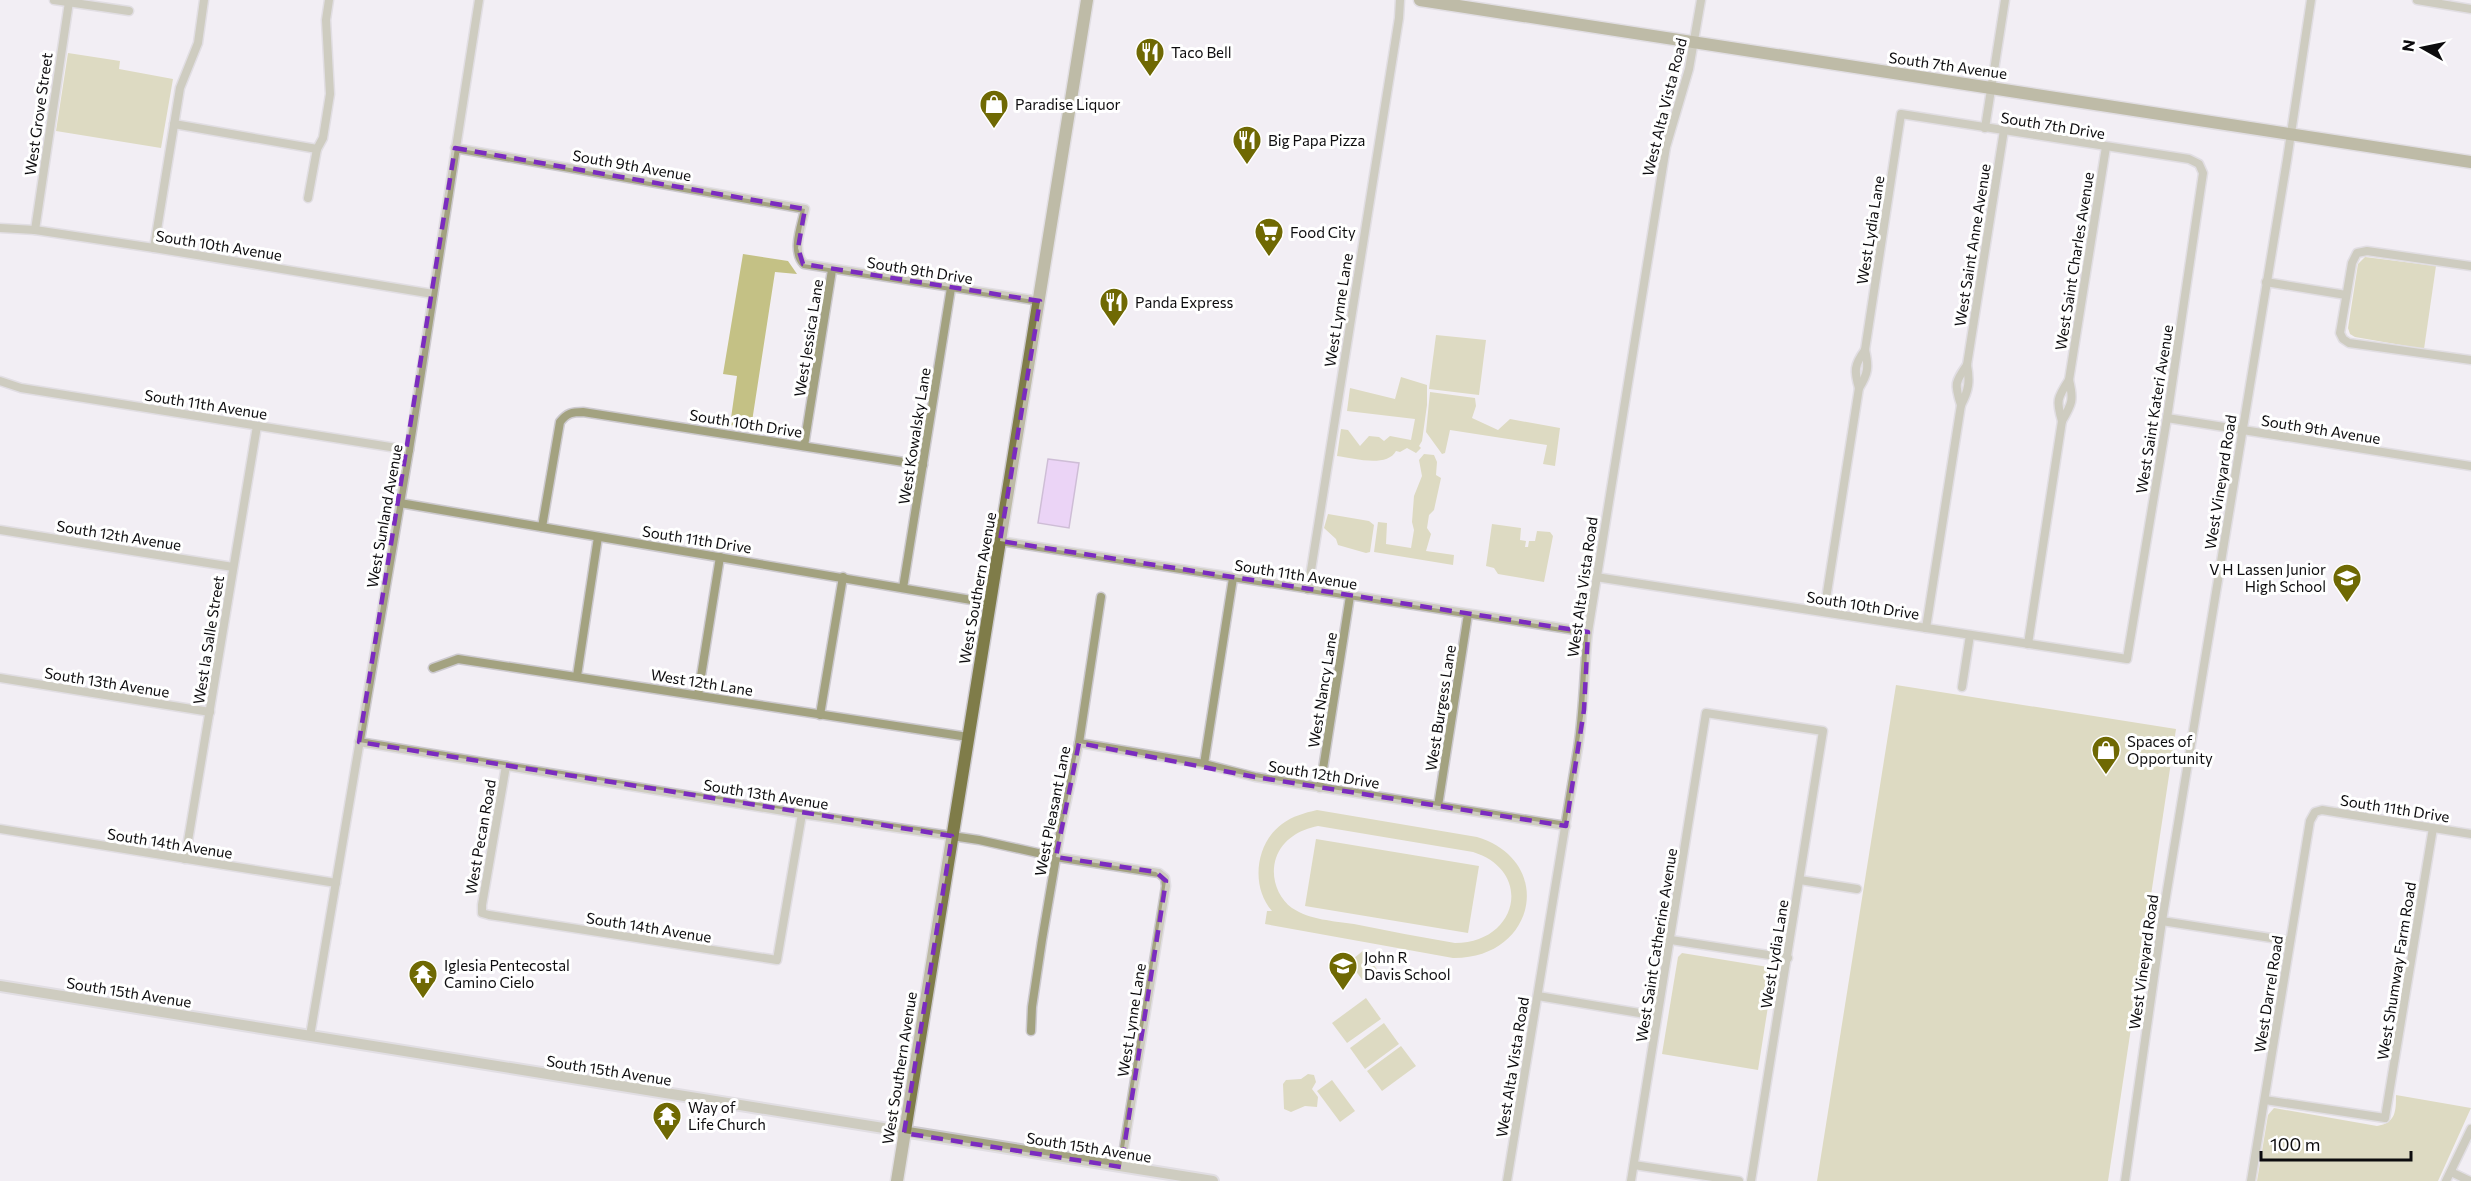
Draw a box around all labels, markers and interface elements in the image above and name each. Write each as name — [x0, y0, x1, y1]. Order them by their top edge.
north arrow — [2393, 18, 2453, 78]
restaurant icon: Taco Bell — [1134, 36, 1166, 78]
street label: West Alta Vista Road — [1638, 36, 1690, 178]
text: N — [2397, 38, 2418, 53]
place label: Taco Bell — [1171, 43, 1232, 61]
street label: South 7th Avenue — [1888, 48, 2008, 82]
street label: West Grove Street — [20, 51, 56, 177]
shop icon: Paradise Liquor — [978, 88, 1010, 130]
place label: Paradise Liquor — [1015, 95, 1121, 113]
street label: South 7th Drive — [1999, 108, 2107, 142]
restaurant icon: Big Papa Pizza — [1231, 124, 1263, 166]
place label: Big Papa Pizza — [1268, 131, 1365, 149]
street label: South 9th Avenue — [571, 146, 693, 184]
street label: West Saint Anne Avenue — [1950, 162, 1994, 328]
street label: West Saint Charles Avenue — [2051, 171, 2097, 351]
street label: West Lydia Lane — [1853, 174, 1887, 286]
supermarket icon: Food City — [1253, 216, 1285, 258]
place label: Food City — [1290, 223, 1356, 241]
street label: South 10th Avenue — [155, 226, 283, 264]
street label: West Lynne Lane — [1320, 252, 1356, 368]
street label: South 9th Drive — [866, 253, 974, 287]
street label: West Jessica Lane — [790, 278, 826, 398]
restaurant icon: Panda Express — [1098, 286, 1130, 328]
place label: Panda Express — [1135, 293, 1233, 311]
street label: West Saint Kateri Avenue — [2132, 323, 2176, 495]
street label: West Kowalsky Lane — [894, 366, 934, 506]
street label: South 11th Avenue — [143, 385, 269, 423]
street label: South 10th Drive — [688, 405, 804, 441]
street label: South 9th Avenue — [2260, 411, 2382, 447]
street label: West Vineyard Road — [2200, 413, 2240, 551]
street label: West Sunland Avenue — [363, 443, 406, 589]
street label: West Southern Avenue — [955, 510, 999, 666]
street label: South 12th Avenue — [55, 516, 183, 554]
street label: West Alta Vista Road — [1563, 516, 1601, 658]
street label: South 11th Drive — [641, 521, 753, 557]
street label: South 11th Avenue — [1233, 555, 1359, 593]
place label: V H Lassen Junior High School — [2209, 560, 2326, 595]
school or university icon: V H Lassen Junior High School — [2331, 562, 2363, 604]
street label: West la Salle Street — [189, 574, 227, 706]
street label: South 10th Drive — [1805, 587, 1921, 623]
street label: West Nancy Lane — [1304, 631, 1340, 749]
street label: West Burgess Lane — [1421, 644, 1459, 772]
street label: South 13th Avenue — [43, 663, 171, 701]
street label: West 12th Lane — [650, 665, 754, 699]
place label: Spaces of Opportunity — [2127, 732, 2213, 767]
shop icon: Spaces of Opportunity — [2090, 734, 2122, 776]
street label: West Pleasant Lane — [1031, 744, 1073, 878]
street label: South 12th Drive — [1267, 756, 1381, 792]
street label: South 13th Avenue — [702, 775, 830, 813]
street label: West Pecan Road — [461, 778, 499, 896]
street label: South 11th Drive — [2339, 790, 2451, 826]
street label: South 14th Avenue — [106, 824, 234, 862]
street label: West Saint Catherine Avenue — [1632, 847, 1680, 1043]
street label: West Shumway Farm Road — [2373, 881, 2419, 1061]
street label: West Vineyard Road — [2125, 893, 2161, 1031]
street label: West Lydia Lane — [1757, 898, 1791, 1010]
street label: South 14th Avenue — [585, 908, 713, 946]
street label: West Darrel Road — [2250, 934, 2286, 1054]
place label: John R Davis School — [1364, 948, 1451, 983]
school or university icon: John R Davis School — [1327, 950, 1359, 992]
place label: Iglesia Pentecostal Camino Cielo — [444, 956, 570, 991]
temple icon: Iglesia Pentecostal Camino Cielo — [407, 958, 439, 1000]
street label: West Lynne Lane — [1113, 962, 1149, 1078]
street label: South 15th Avenue — [65, 973, 193, 1011]
street label: West Southern Avenue — [878, 990, 920, 1146]
street label: West Alta Vista Road — [1492, 996, 1532, 1138]
street label: South 15th Avenue — [545, 1051, 673, 1089]
place label: Way of Life Church — [688, 1098, 766, 1133]
temple icon: Way of Life Church — [651, 1100, 683, 1142]
scale bar — [2261, 1124, 2411, 1162]
street label: South 15th Avenue — [1025, 1128, 1153, 1166]
text: 100 m — [2270, 1133, 2320, 1155]

